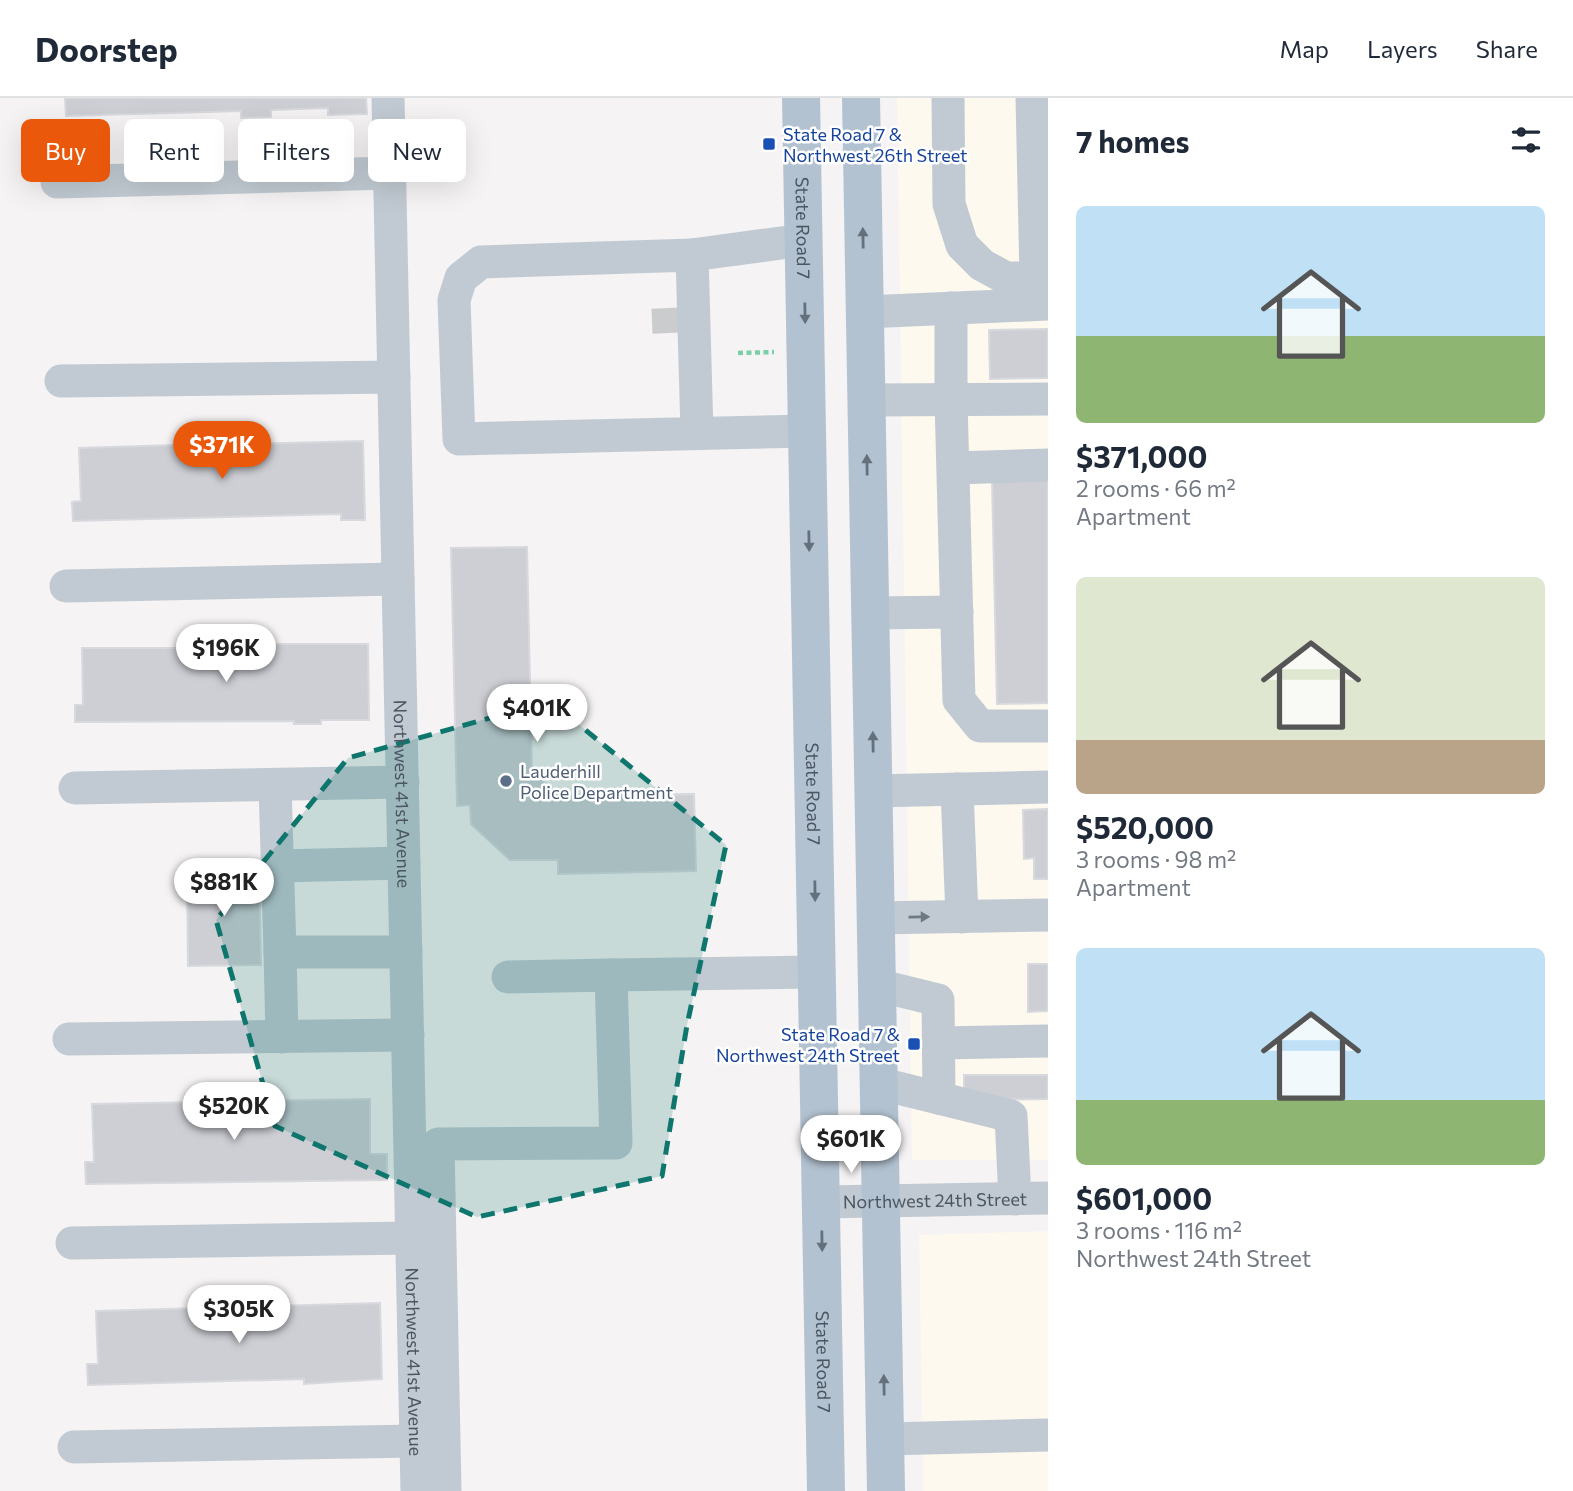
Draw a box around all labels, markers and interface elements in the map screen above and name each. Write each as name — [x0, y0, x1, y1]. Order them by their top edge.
text: Doorstep — [35, 28, 178, 69]
text: Map — [1280, 34, 1329, 63]
text: Layers — [1367, 34, 1438, 63]
text: Share — [1476, 34, 1538, 63]
chip: Buy — [21, 119, 110, 182]
chip: Rent — [124, 119, 224, 182]
chip: Filters — [238, 119, 354, 182]
chip: New — [368, 119, 466, 182]
icon: filters — [1507, 121, 1545, 159]
text: 7 homes — [1076, 122, 1189, 159]
place label: State Road 7 & Northwest 26th Street — [783, 123, 967, 166]
marker: State Road 7 & Northwest 26th Street — [761, 136, 777, 152]
street label: State Road 7 — [791, 177, 815, 279]
one-way arrow — [858, 227, 869, 249]
icon: home — [1248, 251, 1374, 377]
one-way arrow — [799, 302, 811, 324]
pin: $371K — [173, 422, 271, 481]
text: $371K — [189, 430, 255, 458]
text: $371,000 — [1076, 437, 1207, 474]
one-way arrow — [862, 454, 873, 476]
text: 2 rooms · 66 m² — [1076, 474, 1236, 502]
text: Apartment — [1076, 502, 1191, 530]
one-way arrow — [803, 530, 815, 552]
icon: home — [1248, 622, 1374, 748]
pin: $196K — [177, 624, 275, 684]
text: $196K — [192, 633, 260, 661]
pin: $401K — [488, 684, 586, 744]
text: $401K — [502, 693, 572, 721]
street label: Northwest 41st Avenue — [390, 699, 415, 888]
one-way arrow — [867, 730, 878, 752]
street label: State Road 7 — [802, 742, 825, 845]
place label: Lauderhill Police Department — [520, 760, 673, 803]
marker: Lauderhill Police Department — [498, 773, 514, 789]
text: $520,000 — [1076, 808, 1214, 845]
text: 3 rooms · 98 m² — [1076, 845, 1236, 873]
pin: $881K — [175, 858, 273, 918]
text: $881K — [190, 867, 258, 895]
text: Apartment — [1076, 873, 1191, 901]
one-way arrow — [810, 880, 821, 902]
one-way arrow — [908, 912, 930, 923]
icon: home — [1248, 993, 1374, 1119]
place label: State Road 7 & Northwest 24th Street — [716, 1023, 900, 1066]
marker: State Road 7 & Northwest 24th Street — [906, 1036, 922, 1052]
pin: $520K — [185, 1082, 283, 1142]
text: $520K — [199, 1091, 269, 1119]
pin: $601K — [802, 1116, 900, 1175]
text: $601K — [816, 1124, 886, 1152]
text: $601,000 — [1076, 1179, 1212, 1216]
street label: Northwest 24th Street — [843, 1187, 1027, 1213]
text: 3 rooms · 116 m² — [1076, 1216, 1242, 1244]
one-way arrow — [816, 1230, 828, 1252]
text: Northwest 24th Street — [1076, 1244, 1311, 1272]
street label: Northwest 41st Avenue — [401, 1267, 427, 1456]
pin: $305K — [190, 1286, 288, 1345]
text: $305K — [203, 1294, 275, 1322]
street label: State Road 7 — [812, 1310, 836, 1413]
one-way arrow — [878, 1374, 890, 1396]

